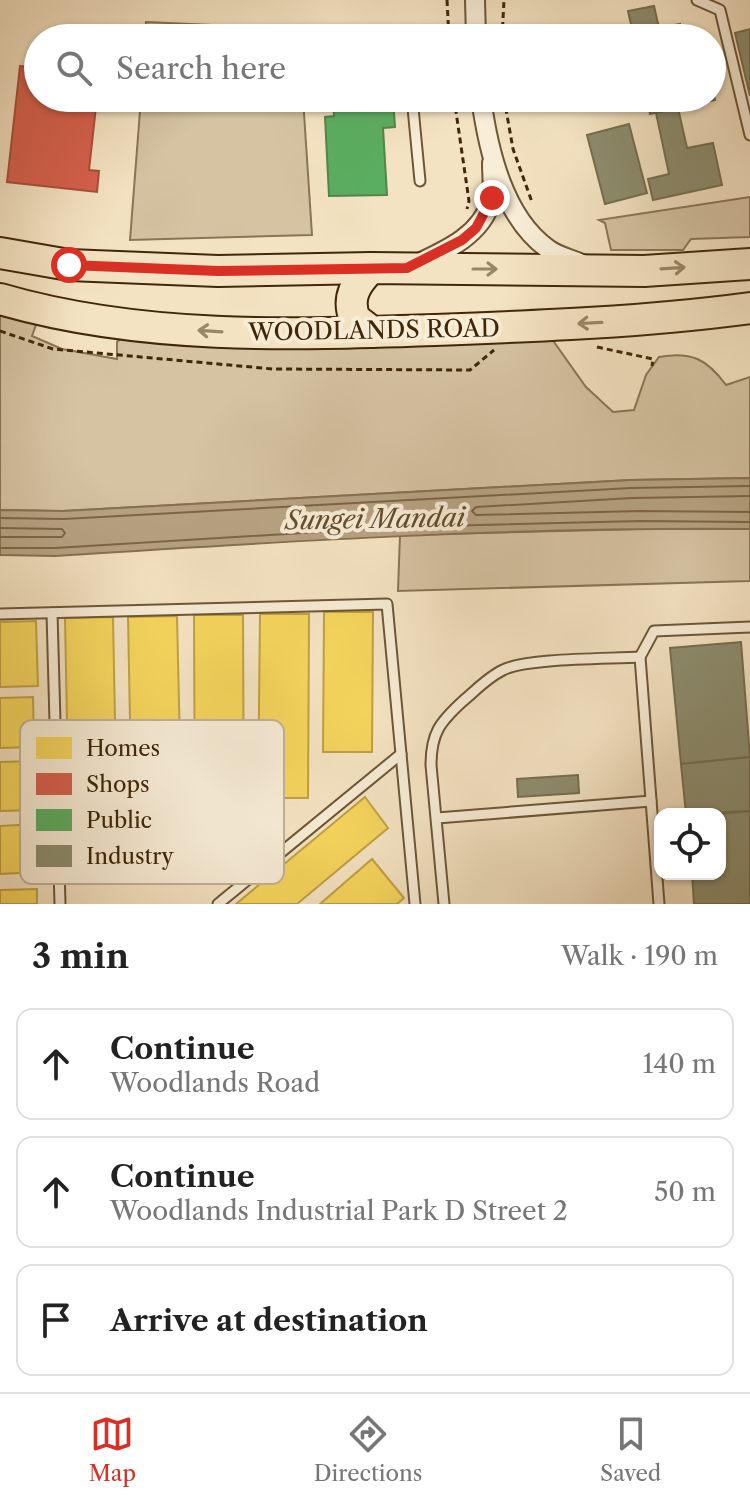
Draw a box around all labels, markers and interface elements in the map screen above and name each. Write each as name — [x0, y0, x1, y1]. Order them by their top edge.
search box — [24, 24, 726, 112]
icon: search — [52, 46, 96, 90]
text: Search here — [116, 50, 286, 87]
route end — [474, 180, 510, 216]
route start — [51, 247, 87, 283]
one-way arrow — [659, 260, 686, 275]
one-way arrow — [471, 261, 498, 277]
street label: WOODLANDS ROAD — [247, 313, 500, 347]
one-way arrow — [577, 316, 604, 331]
one-way arrow — [197, 323, 224, 338]
water label: Sungei Mandai — [283, 501, 467, 537]
legend — [20, 720, 284, 884]
text: Homes — [86, 735, 160, 762]
text: Shops — [86, 771, 150, 798]
text: Public — [86, 807, 152, 834]
map controls — [654, 808, 726, 880]
button: locate — [654, 808, 726, 880]
text: Industry — [86, 843, 174, 870]
text: 3 min — [32, 935, 129, 977]
text: Walk · 190 m — [561, 940, 718, 972]
text: Continue — [110, 1030, 255, 1067]
icon: ahead — [34, 1042, 78, 1086]
text: 140 m — [642, 1048, 716, 1080]
text: Woodlands Road — [110, 1067, 320, 1099]
text: Continue — [110, 1158, 255, 1195]
icon: ahead — [34, 1170, 78, 1214]
text: 50 m — [654, 1176, 716, 1208]
text: Woodlands Industrial Park D Street 2 — [110, 1195, 568, 1227]
icon: arrive — [34, 1298, 78, 1342]
text: Arrive at destination — [110, 1302, 428, 1339]
tab: Map — [89, 1412, 136, 1487]
tab: Directions — [314, 1412, 422, 1487]
tab: Saved — [600, 1412, 661, 1487]

